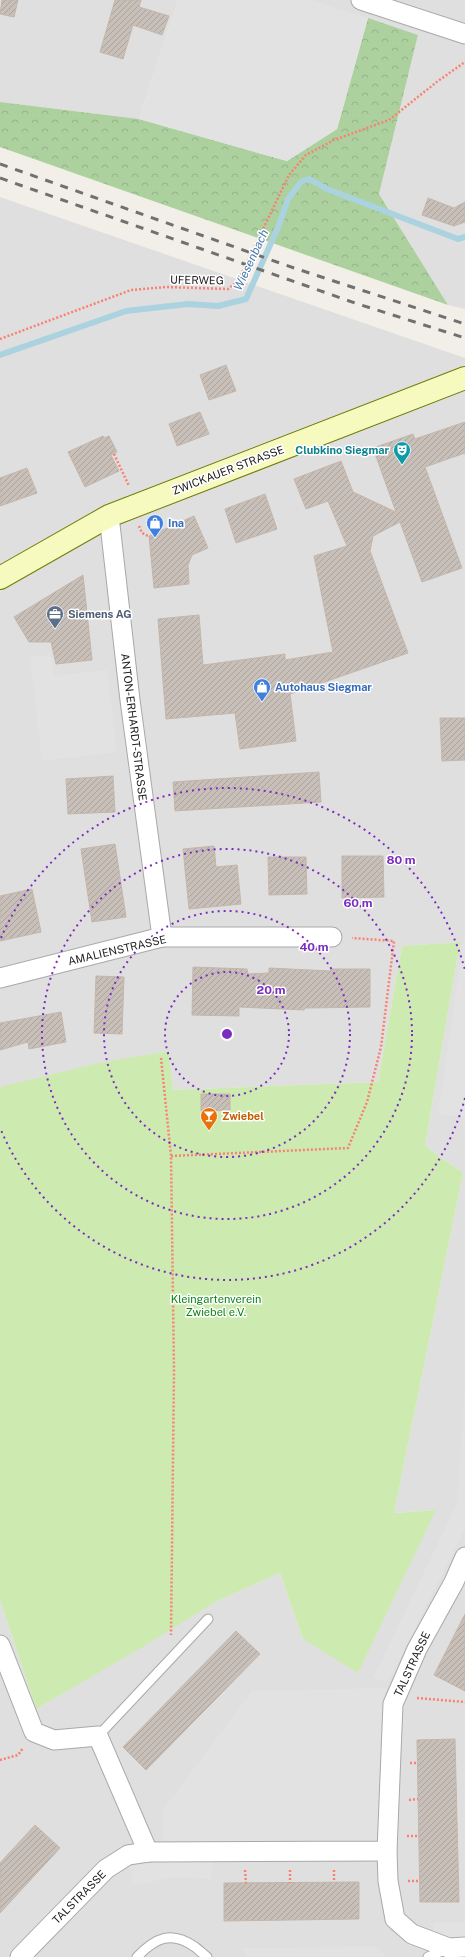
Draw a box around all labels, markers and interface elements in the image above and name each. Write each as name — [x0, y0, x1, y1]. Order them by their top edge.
water label: Wiesenbach — [231, 227, 271, 293]
street label: UFERWEG — [170, 274, 224, 286]
theatre icon: Clubkino Siegmar — [392, 440, 412, 465]
street label: ZWICKAUER STRASSE — [171, 443, 286, 497]
place label: Clubkino Siegmar — [295, 444, 389, 456]
shop icon: Ina — [145, 513, 165, 538]
place label: Ina — [168, 517, 184, 529]
office icon: Siemens AG — [45, 604, 65, 629]
place label: Siemens AG — [68, 608, 132, 620]
street label: ANTON-ERHARDT-STRASSE — [119, 652, 149, 802]
shop icon: Autohaus Siegmar — [252, 677, 272, 702]
place label: Autohaus Siegmar — [275, 681, 372, 693]
text: 80 m — [386, 853, 416, 867]
text: 60 m — [343, 896, 373, 910]
street label: AMALIENSTRASSE — [67, 933, 167, 967]
text: 40 m — [299, 940, 329, 954]
text: 20 m — [257, 983, 286, 997]
centre of rings — [220, 1027, 234, 1041]
bar icon: Zwiebel — [199, 1106, 219, 1131]
place label: Zwiebel — [222, 1110, 264, 1122]
park label: Kleingartenverein Zwiebel e.V. — [171, 1293, 261, 1318]
street label: TALSTRASSE — [392, 1629, 432, 1698]
street label: TALSTRASSE — [50, 1868, 108, 1926]

